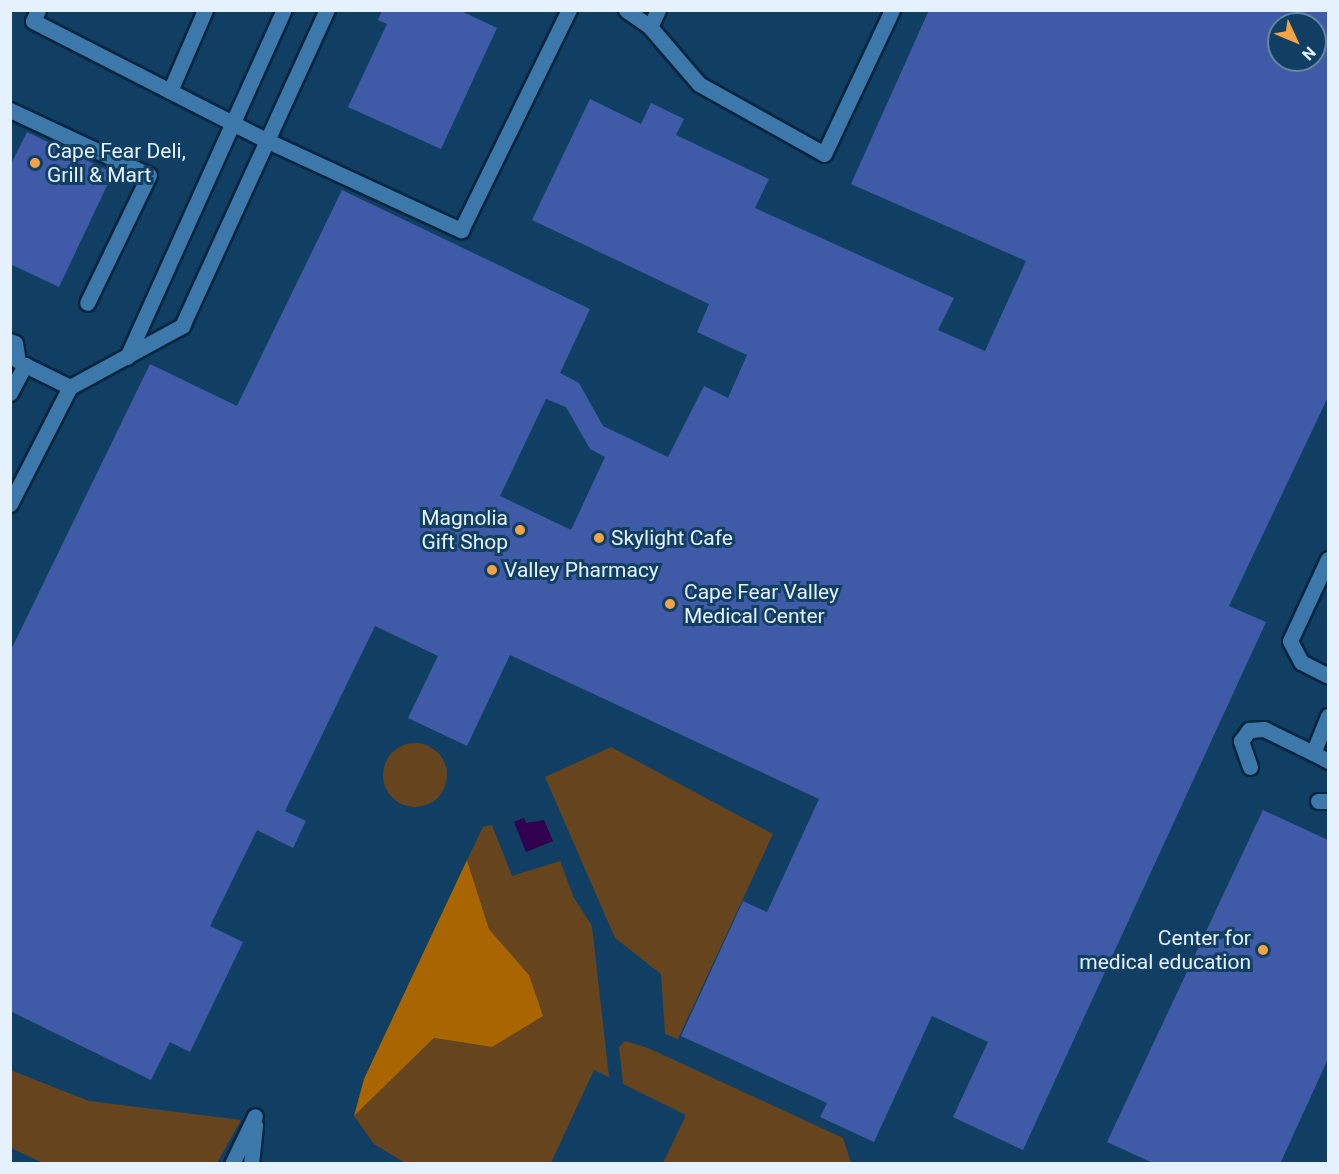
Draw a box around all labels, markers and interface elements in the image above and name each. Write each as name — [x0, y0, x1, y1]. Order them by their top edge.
north arrow — [1267, 12, 1327, 72]
text: N — [1298, 43, 1320, 64]
place label: Cape Fear Deli, Grill & Mart — [47, 138, 186, 188]
marker: Cape Fear Deli, Grill & Mart — [28, 156, 42, 170]
place label: Magnolia Gift Shop — [421, 505, 508, 555]
marker: Magnolia Gift Shop — [513, 523, 527, 537]
place label: Skylight Cafe — [611, 525, 733, 551]
marker: Skylight Cafe — [592, 531, 606, 545]
place label: Valley Pharmacy — [504, 557, 659, 583]
marker: Valley Pharmacy — [485, 563, 499, 577]
place label: Cape Fear Valley Medical Center — [684, 579, 839, 629]
marker: Cape Fear Valley Medical Center — [661, 595, 679, 613]
place label: Center for medical education — [1079, 925, 1251, 975]
marker: Center for medical education — [1256, 943, 1270, 957]

